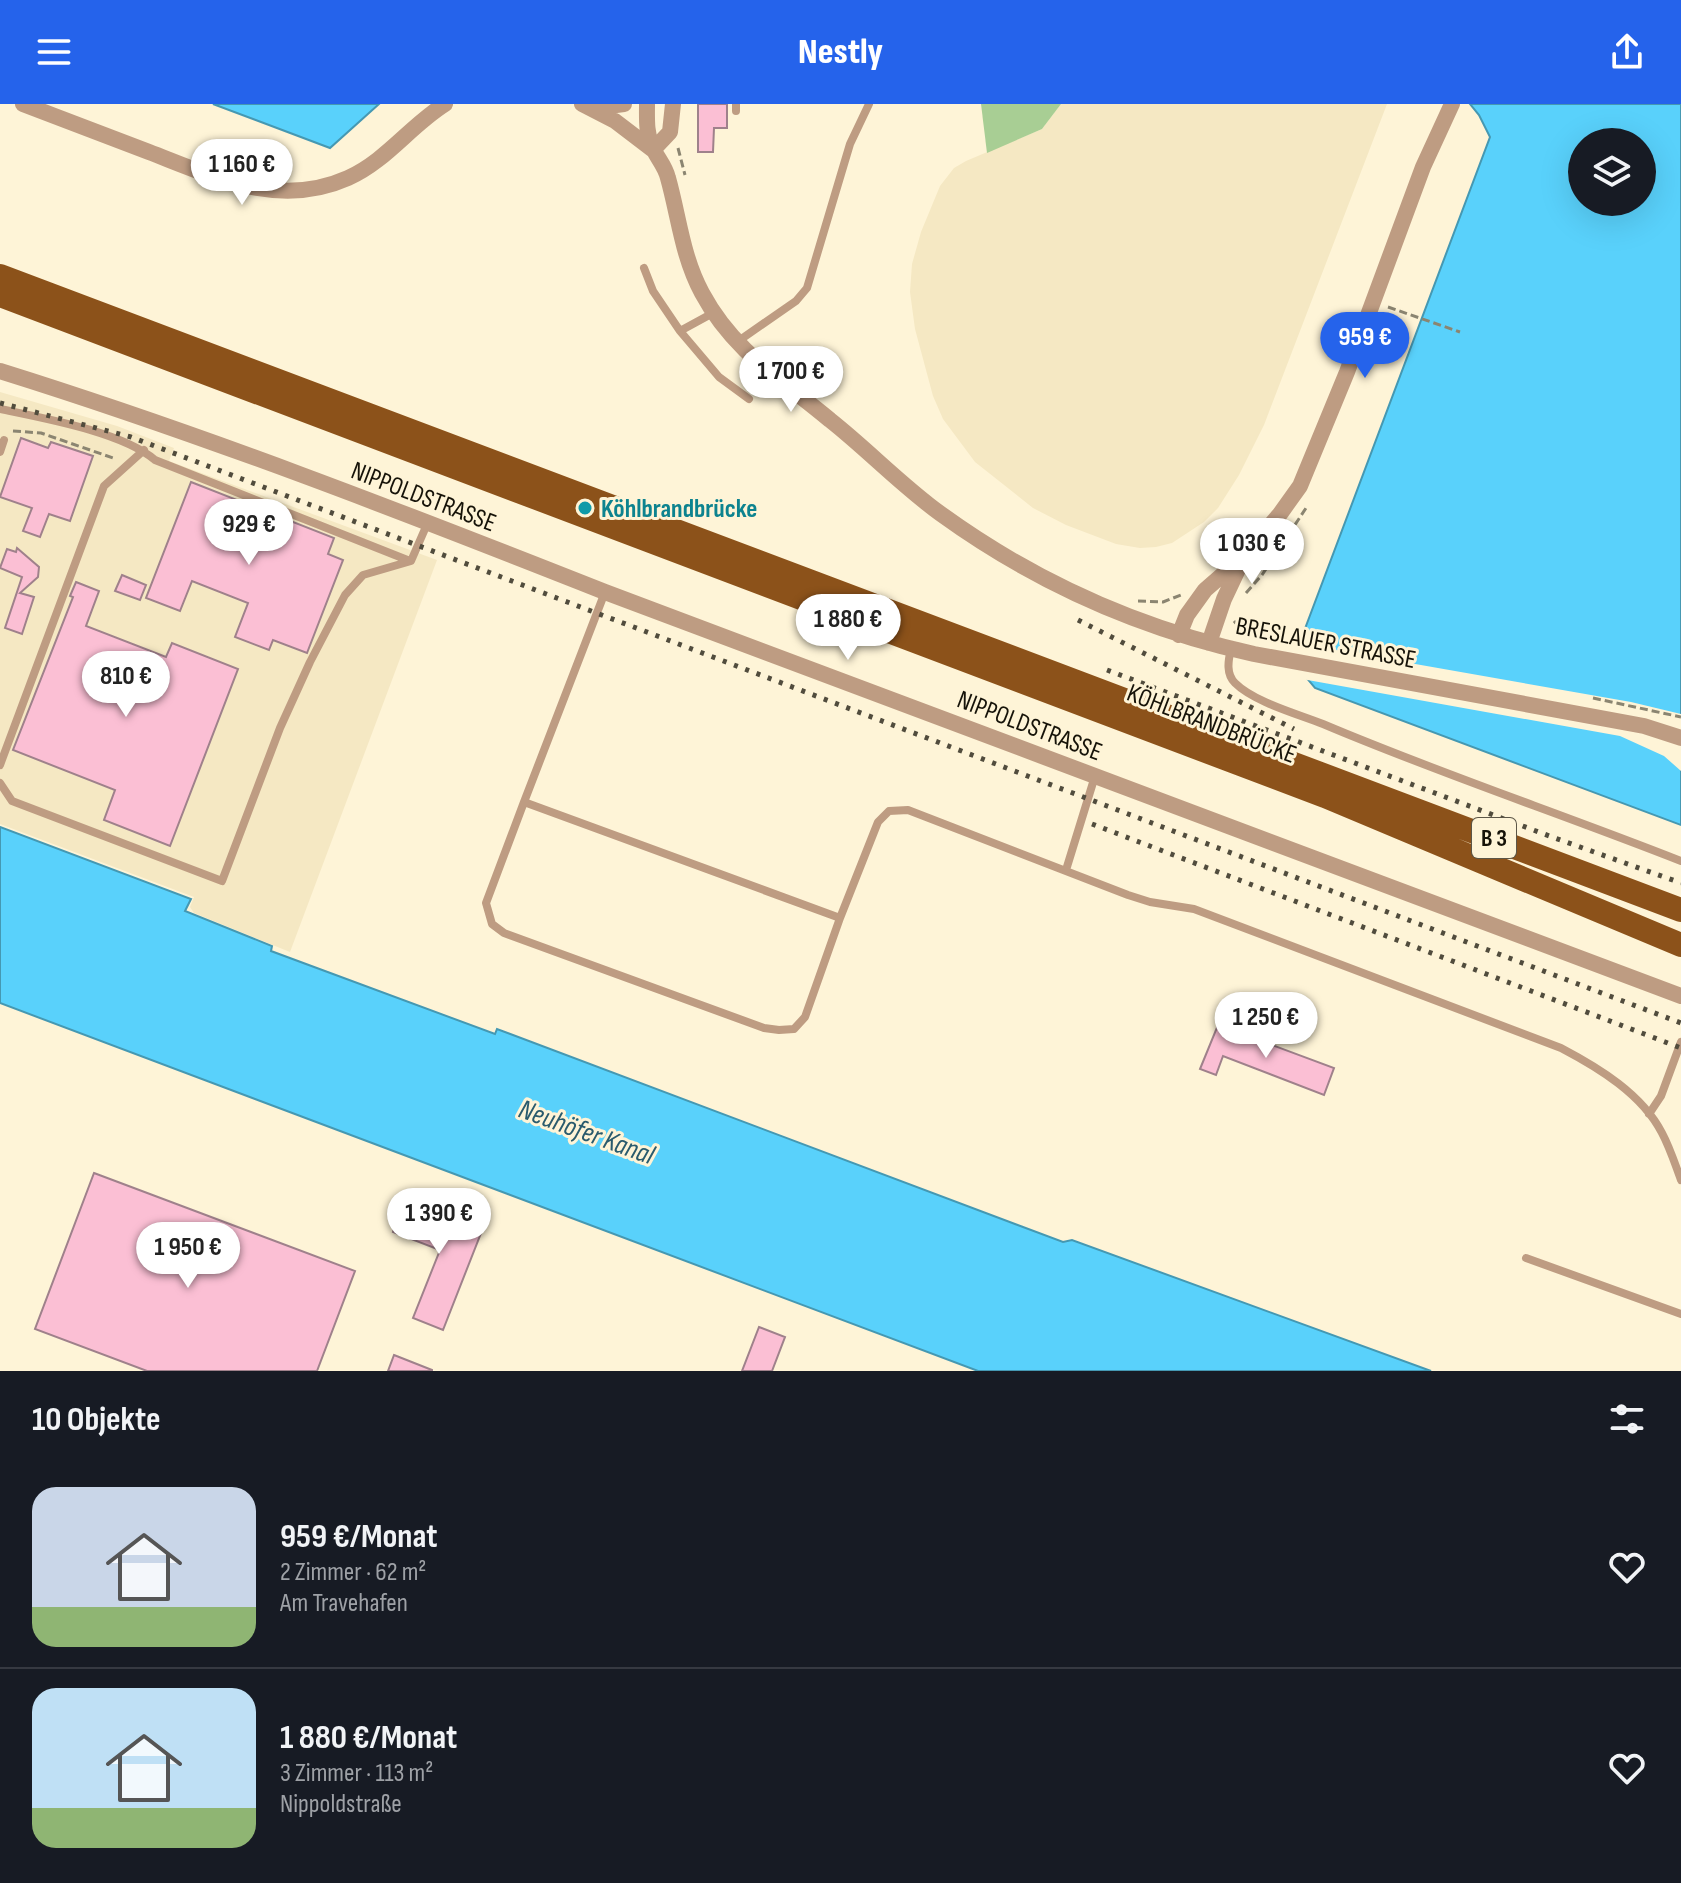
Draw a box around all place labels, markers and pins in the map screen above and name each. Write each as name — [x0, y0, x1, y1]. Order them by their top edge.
pin: 1 160 € — [168, 139, 316, 207]
pin: 959 € — [1309, 312, 1421, 380]
pin: 1 700 € — [717, 346, 865, 414]
place label: Köhlbrandbrücke — [601, 494, 757, 525]
pin: 929 € — [193, 499, 305, 567]
marker: Köhlbrandbrücke — [576, 499, 594, 517]
pin: 1 030 € — [1178, 518, 1326, 586]
pin: 1 880 € — [774, 594, 922, 662]
pin: 810 € — [70, 651, 182, 719]
pin: 1 250 € — [1192, 992, 1340, 1060]
pin: 1 390 € — [365, 1188, 513, 1256]
pin: 1 950 € — [114, 1222, 262, 1290]

